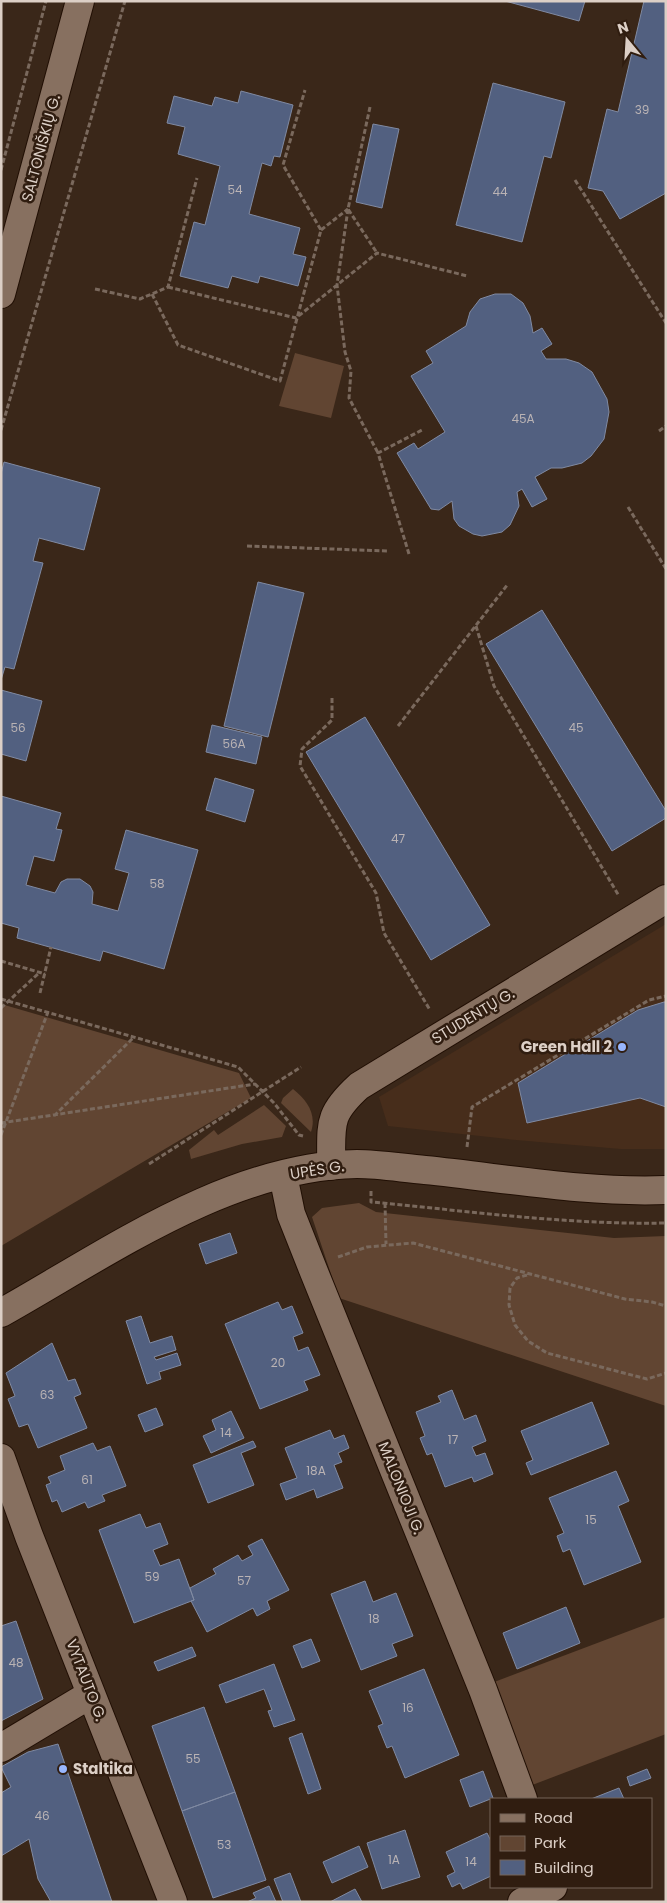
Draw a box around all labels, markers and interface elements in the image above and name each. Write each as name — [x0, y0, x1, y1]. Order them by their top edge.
north arrow — [602, 15, 652, 65]
text: N — [615, 16, 631, 39]
street label: SALTONIŠKIŲ G. — [16, 92, 65, 204]
house number: 39 — [635, 101, 649, 118]
house number: 54 — [227, 181, 243, 198]
house number: 44 — [492, 183, 508, 200]
house number: 45A — [511, 410, 535, 427]
house number: 56 — [10, 719, 26, 736]
house number: 45 — [568, 719, 584, 736]
house number: 56A — [222, 735, 246, 752]
house number: 47 — [391, 830, 405, 847]
house number: 58 — [149, 875, 165, 892]
street label: STUDENTŲ G. — [427, 983, 518, 1049]
place label: Green Hall 2 — [521, 1036, 612, 1057]
marker: Green Hall 2 — [616, 1041, 628, 1053]
street label: UPĖS G. — [289, 1155, 345, 1184]
house number: 20 — [271, 1354, 285, 1371]
house number: 63 — [40, 1386, 54, 1403]
house number: 14 — [220, 1424, 232, 1441]
house number: 17 — [448, 1431, 459, 1448]
street label: MALONIOJI G. — [373, 1439, 430, 1537]
house number: 18A — [306, 1462, 326, 1479]
house number: 61 — [81, 1471, 93, 1488]
house number: 15 — [585, 1511, 597, 1528]
house number: 59 — [144, 1568, 160, 1585]
house number: 57 — [237, 1572, 251, 1589]
house number: 18 — [368, 1610, 380, 1627]
street label: VYTAUTO G. — [61, 1636, 112, 1724]
house number: 48 — [8, 1654, 24, 1671]
house number: 16 — [402, 1699, 414, 1716]
house number: 55 — [185, 1750, 201, 1767]
place label: Staltika — [73, 1758, 133, 1779]
marker: Staltika — [57, 1763, 69, 1775]
legend — [490, 1798, 652, 1888]
house number: 46 — [34, 1807, 50, 1824]
text: Road — [534, 1807, 573, 1828]
text: Park — [534, 1832, 566, 1853]
house number: 53 — [217, 1836, 231, 1853]
house number: 1A — [388, 1851, 400, 1868]
house number: 14 — [465, 1853, 477, 1870]
text: Building — [534, 1857, 594, 1878]

